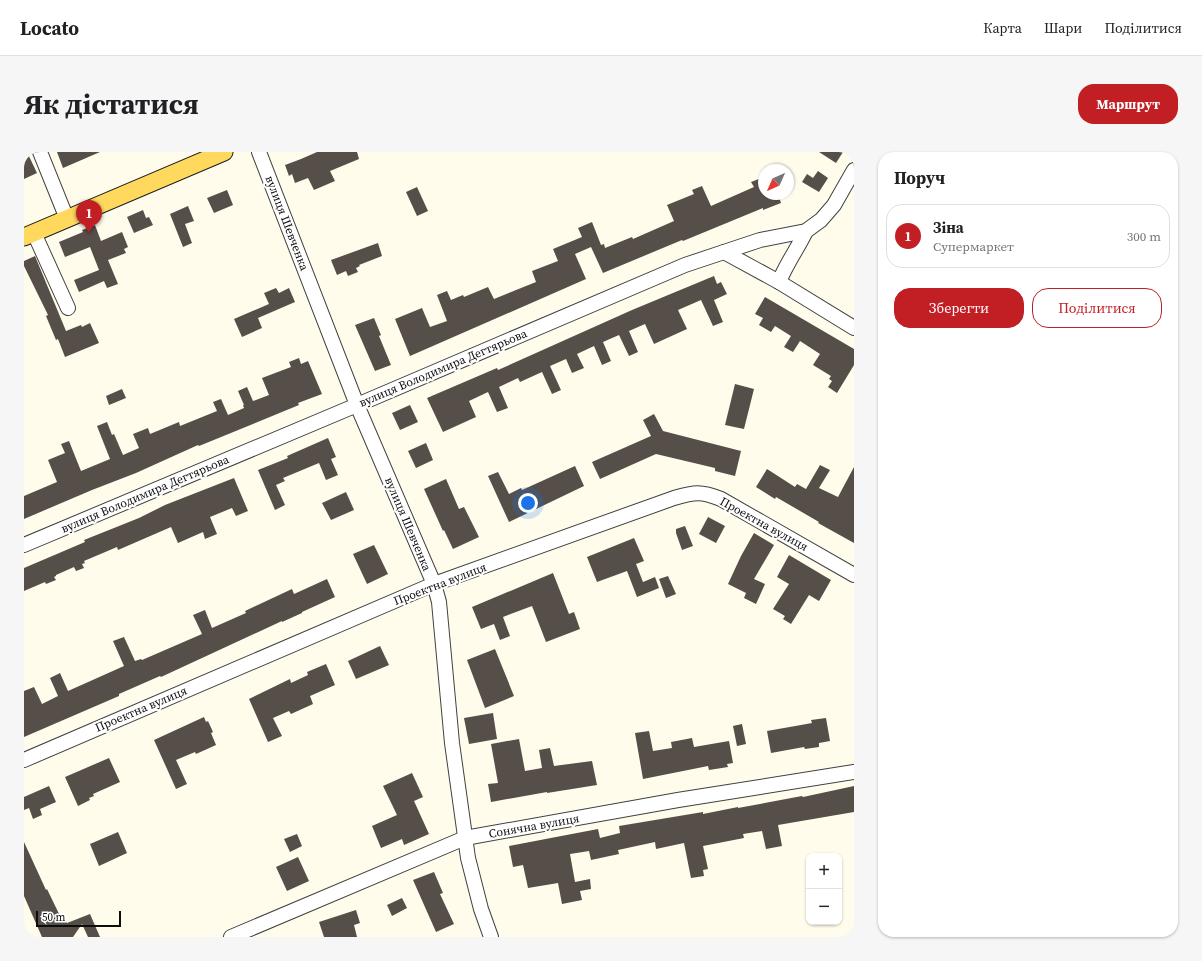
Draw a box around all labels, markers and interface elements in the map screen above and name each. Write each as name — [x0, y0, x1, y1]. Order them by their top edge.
text: Locato — [20, 15, 79, 41]
text: Карта — [983, 18, 1022, 38]
text: Шари — [1044, 18, 1082, 38]
text: Поділитися — [1104, 18, 1182, 38]
button: Маршрут — [1078, 84, 1178, 124]
text: Як дістатися — [24, 85, 199, 123]
north arrow — [758, 164, 794, 200]
text: Поруч — [894, 166, 945, 190]
street label: вулиця Шевченка — [262, 173, 313, 274]
pin: 1 — [76, 200, 102, 233]
text: Зіна — [933, 217, 964, 238]
text: 1 — [904, 228, 912, 245]
text: 300 m — [1127, 228, 1161, 245]
text: Супермаркет — [933, 238, 1014, 255]
button: Зберегти — [894, 288, 1024, 328]
button: Поділитися — [1032, 288, 1162, 328]
street label: вулиця Володимира Дегтярьова — [356, 325, 530, 411]
street label: вулиця Володимира Дегтярьова — [58, 451, 232, 537]
street label: вулиця Шевченка — [381, 475, 435, 574]
your location — [518, 493, 538, 513]
street label: Проектна вулиця — [717, 493, 811, 555]
street label: Проектна вулиця — [391, 559, 489, 609]
street label: Проектна вулиця — [93, 682, 189, 736]
street label: Сонячна вулиця — [488, 810, 580, 842]
map controls — [806, 853, 842, 925]
button: + — [806, 853, 842, 889]
button: − — [806, 889, 842, 925]
scale bar — [36, 909, 121, 928]
text: 50 m — [42, 910, 65, 925]

